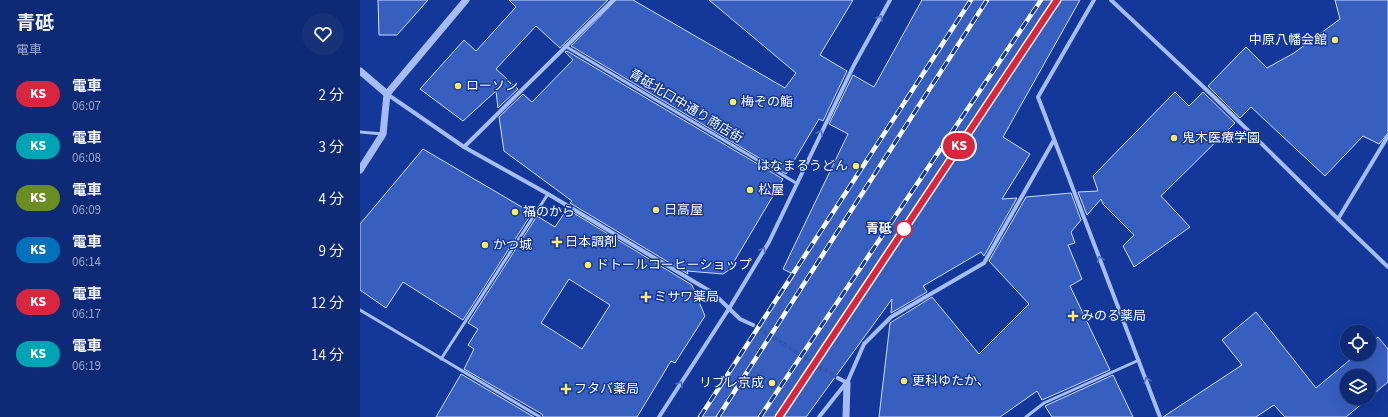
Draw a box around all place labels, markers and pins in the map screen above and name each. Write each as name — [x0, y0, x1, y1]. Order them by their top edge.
place label: 中原八幡会館 — [1249, 31, 1327, 49]
marker: 中原八幡会館 — [1330, 35, 1340, 45]
place label: ローソン — [466, 77, 518, 95]
marker: ローソン — [453, 81, 463, 91]
place label: 梅ぞの鮨 — [741, 93, 793, 111]
marker: 梅ぞの鮨 — [728, 97, 738, 107]
place label: 鬼木医療学園 — [1182, 129, 1260, 147]
marker: 鬼木医療学園 — [1169, 133, 1179, 143]
place label: はなまるうどん — [757, 157, 848, 175]
marker: はなまるうどん — [851, 161, 861, 171]
place label: 松屋 — [758, 181, 784, 199]
marker: 松屋 — [745, 185, 755, 195]
place label: 日高屋 — [664, 201, 703, 219]
place label: 福のから — [523, 203, 575, 221]
marker: 日高屋 — [651, 205, 661, 215]
marker: 福のから — [510, 207, 520, 217]
place label: 青砥 — [866, 220, 892, 238]
marker: 青砥 — [895, 220, 913, 238]
place label: 日本調剤 — [565, 233, 617, 251]
place label: かつ城 — [493, 236, 532, 254]
marker: 日本調剤 — [552, 237, 562, 247]
marker: かつ城 — [480, 240, 490, 250]
place label: ドトールコーヒーショップ — [596, 256, 751, 274]
marker: ドトールコーヒーショップ — [583, 260, 593, 270]
place label: ミサワ薬局 — [654, 288, 719, 306]
marker: ミサワ薬局 — [641, 292, 651, 302]
place label: みのる薬局 — [1081, 307, 1146, 325]
marker: みのる薬局 — [1068, 311, 1078, 321]
place label: 更科ゆたか、 — [912, 372, 990, 390]
place label: リブレ京成 — [699, 374, 764, 392]
marker: 更科ゆたか、 — [899, 376, 909, 386]
marker: リブレ京成 — [767, 378, 777, 388]
place label: フタバ薬局 — [574, 380, 639, 398]
marker: フタバ薬局 — [561, 384, 571, 394]

